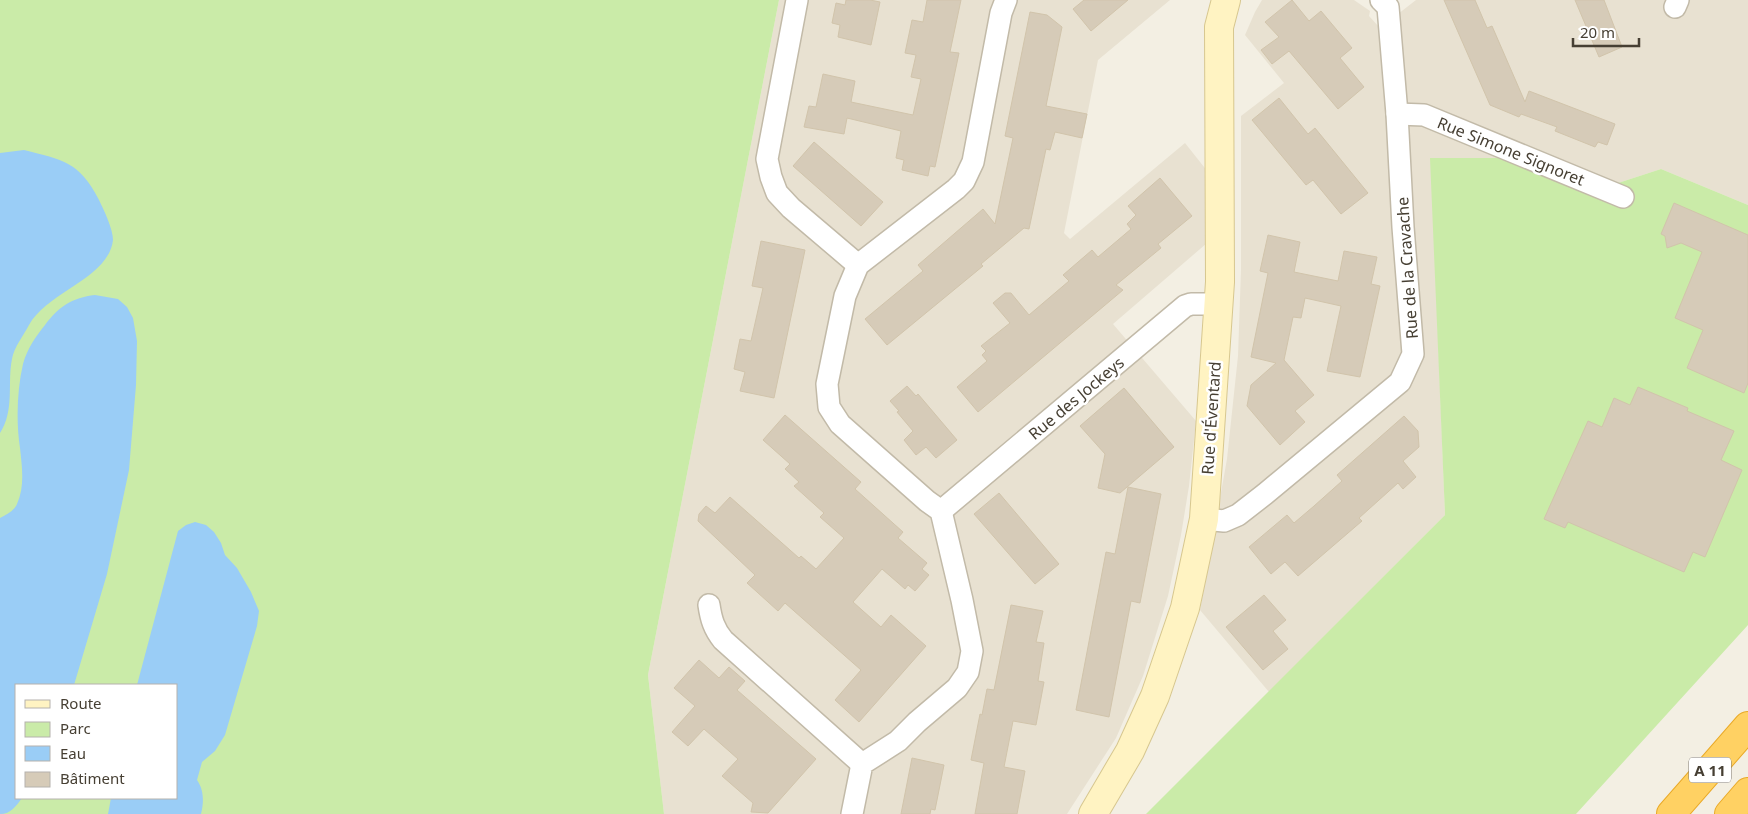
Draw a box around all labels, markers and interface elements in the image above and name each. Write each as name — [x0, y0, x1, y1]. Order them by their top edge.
scale bar — [1573, 15, 1639, 47]
text: 20 m — [1580, 22, 1615, 42]
street label: Rue Simone Signoret — [1434, 111, 1588, 191]
street label: Rue de la Cravache — [1391, 196, 1423, 340]
street label: Rue des Jockeys — [1024, 351, 1128, 445]
street label: Rue d'Éventard — [1196, 361, 1226, 475]
legend — [15, 684, 178, 799]
text: Route — [60, 693, 102, 713]
text: Parc — [60, 718, 91, 738]
text: Eau — [60, 743, 86, 763]
road number: A 11 — [1689, 758, 1731, 782]
text: Bâtiment — [60, 768, 125, 788]

